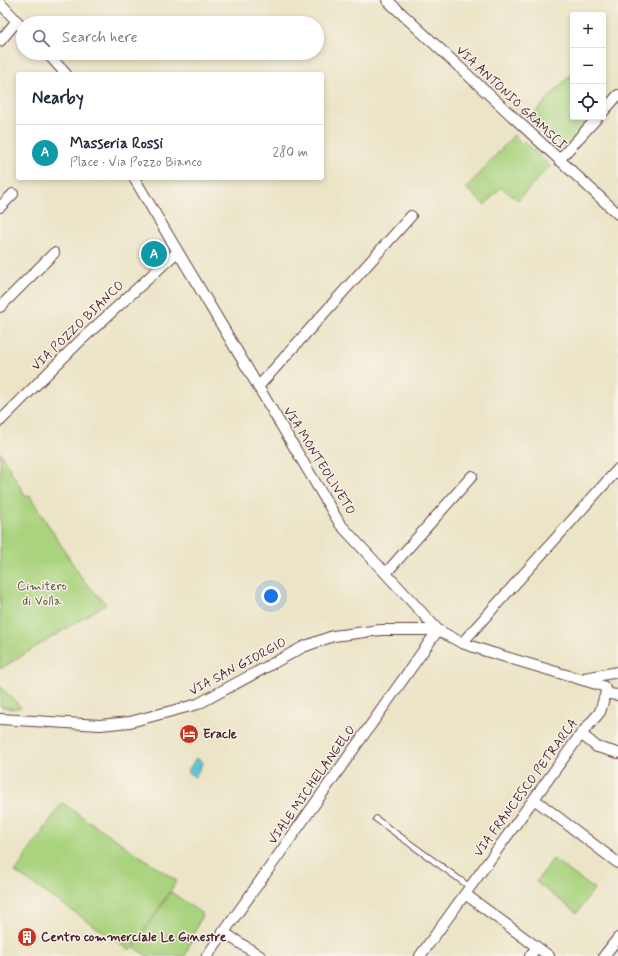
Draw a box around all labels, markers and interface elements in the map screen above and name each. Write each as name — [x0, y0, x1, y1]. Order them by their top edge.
map controls — [570, 12, 606, 120]
button: + — [570, 12, 606, 48]
search box — [16, 16, 324, 60]
icon: search — [30, 27, 52, 49]
text: Search here — [62, 28, 138, 48]
street label: VIA ANTONIO GRAMSCI — [452, 42, 570, 154]
button: − — [570, 48, 606, 84]
button: locate — [570, 84, 606, 120]
text: Nearby — [32, 87, 84, 109]
text: Masseria Rossi — [70, 134, 163, 154]
text: A — [41, 144, 49, 161]
text: 280 m — [273, 144, 308, 161]
text: Place · Via Pozzo Bianco — [70, 154, 202, 171]
pin: A — [141, 239, 167, 269]
street label: VIA POZZO BIANCO — [28, 277, 128, 375]
street label: VIA MONTEOLIVETO — [279, 404, 359, 518]
park label: Cimitero di Volla — [17, 578, 67, 610]
your location — [261, 586, 281, 606]
street label: VIA SAN GIORGIO — [186, 634, 290, 700]
street label: VIA FRANCESCO PETRARCA — [470, 716, 582, 860]
street label: VIALE MICHELANGELO — [264, 722, 360, 848]
hotel icon: Eracle — [178, 723, 200, 745]
place label: Eracle — [203, 726, 237, 743]
building icon: Centro commerciale Le Ginestre — [16, 926, 38, 948]
place label: Centro commerciale Le Ginestre — [41, 929, 227, 946]

